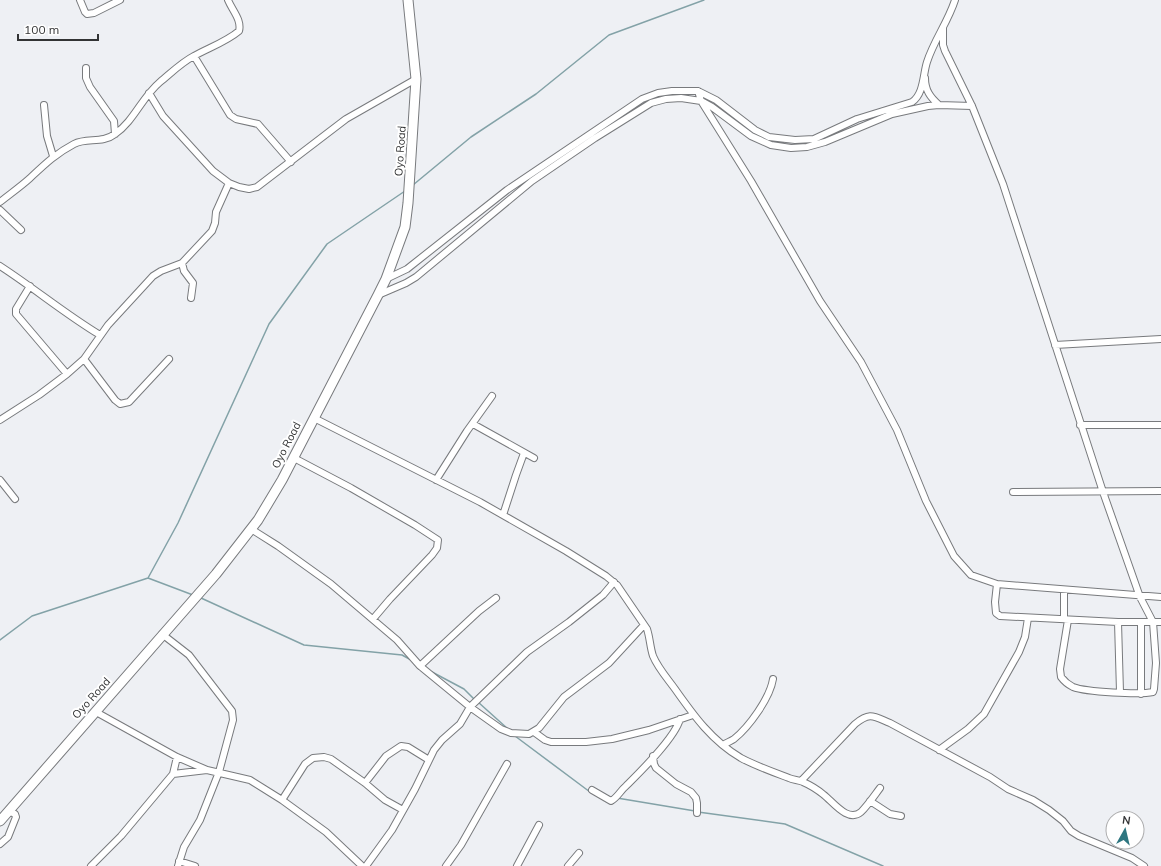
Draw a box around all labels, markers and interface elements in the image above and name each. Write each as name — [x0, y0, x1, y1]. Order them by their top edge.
scale bar — [18, 16, 98, 42]
text: 100 m — [24, 22, 59, 37]
street label: Oyo Road — [391, 125, 409, 177]
street label: Oyo Road — [268, 419, 304, 471]
street label: Oyo Road — [69, 675, 113, 721]
north arrow — [1105, 810, 1145, 850]
text: N — [1121, 813, 1131, 828]

